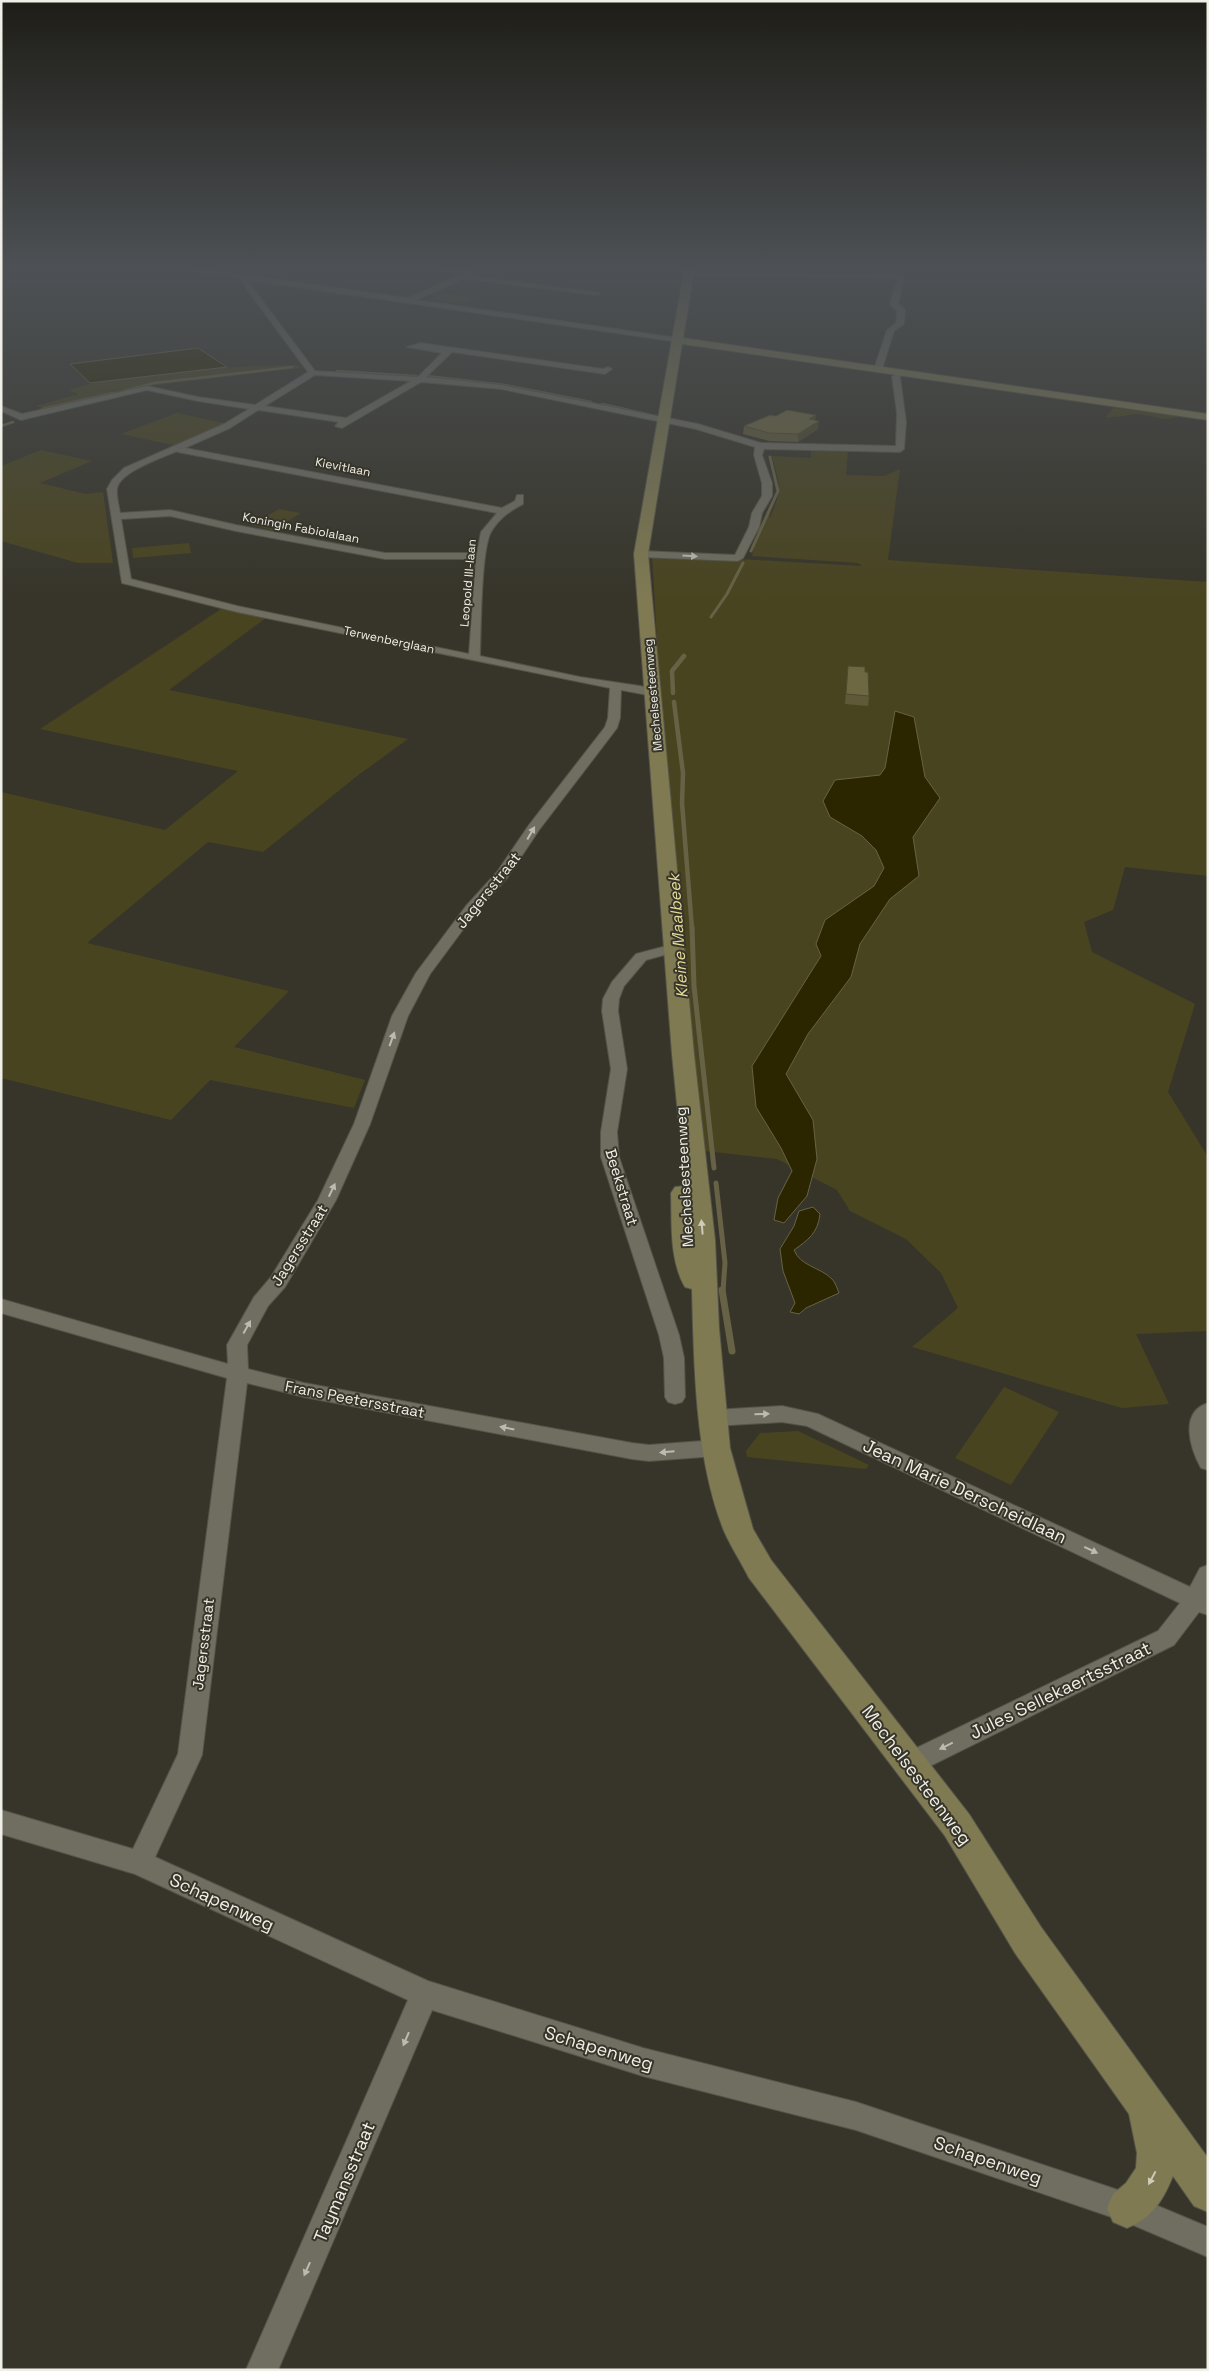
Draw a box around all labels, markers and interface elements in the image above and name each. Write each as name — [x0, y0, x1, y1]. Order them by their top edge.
street label: Kievitlaan — [314, 454, 372, 480]
street label: Koningin Fabiolalaan — [241, 509, 361, 547]
street label: Leopold III-laan — [456, 538, 480, 628]
one-way arrow — [682, 552, 698, 560]
street label: Terwenberglaan — [342, 623, 436, 657]
street label: Mechelsesteenweg — [640, 638, 666, 752]
one-way arrow — [527, 827, 536, 840]
street label: Jagersstraat — [451, 848, 525, 932]
water label: Kleine Maalbeek — [663, 871, 693, 999]
one-way arrow — [389, 1031, 396, 1046]
street label: Mechelsesteenweg — [671, 1106, 697, 1248]
street label: Beekstraat — [601, 1146, 643, 1228]
one-way arrow — [328, 1182, 337, 1197]
street label: Jagersstraat — [266, 1201, 332, 1289]
one-way arrow — [698, 1219, 706, 1235]
one-way arrow — [242, 1321, 251, 1334]
street label: Frans Peetersstraat — [284, 1376, 427, 1422]
one-way arrow — [754, 1410, 770, 1418]
one-way arrow — [499, 1423, 515, 1431]
street label: Jean Marie Derscheidlaan — [859, 1434, 1071, 1548]
one-way arrow — [659, 1448, 675, 1456]
one-way arrow — [1084, 1547, 1098, 1555]
street label: Jagersstraat — [188, 1597, 218, 1691]
street label: Jules Sellekaertsstraat — [966, 1636, 1154, 1744]
street label: Mechelsesteenweg — [857, 1701, 977, 1849]
one-way arrow — [939, 1742, 953, 1750]
street label: Schapenweg — [166, 1868, 278, 1936]
street label: Schapenweg — [542, 2021, 656, 2075]
one-way arrow — [401, 2032, 409, 2046]
street label: Taymansstraat — [308, 2118, 380, 2246]
street label: Schapenweg — [931, 2131, 1045, 2189]
one-way arrow — [1148, 2171, 1157, 2185]
one-way arrow — [302, 2262, 310, 2276]

